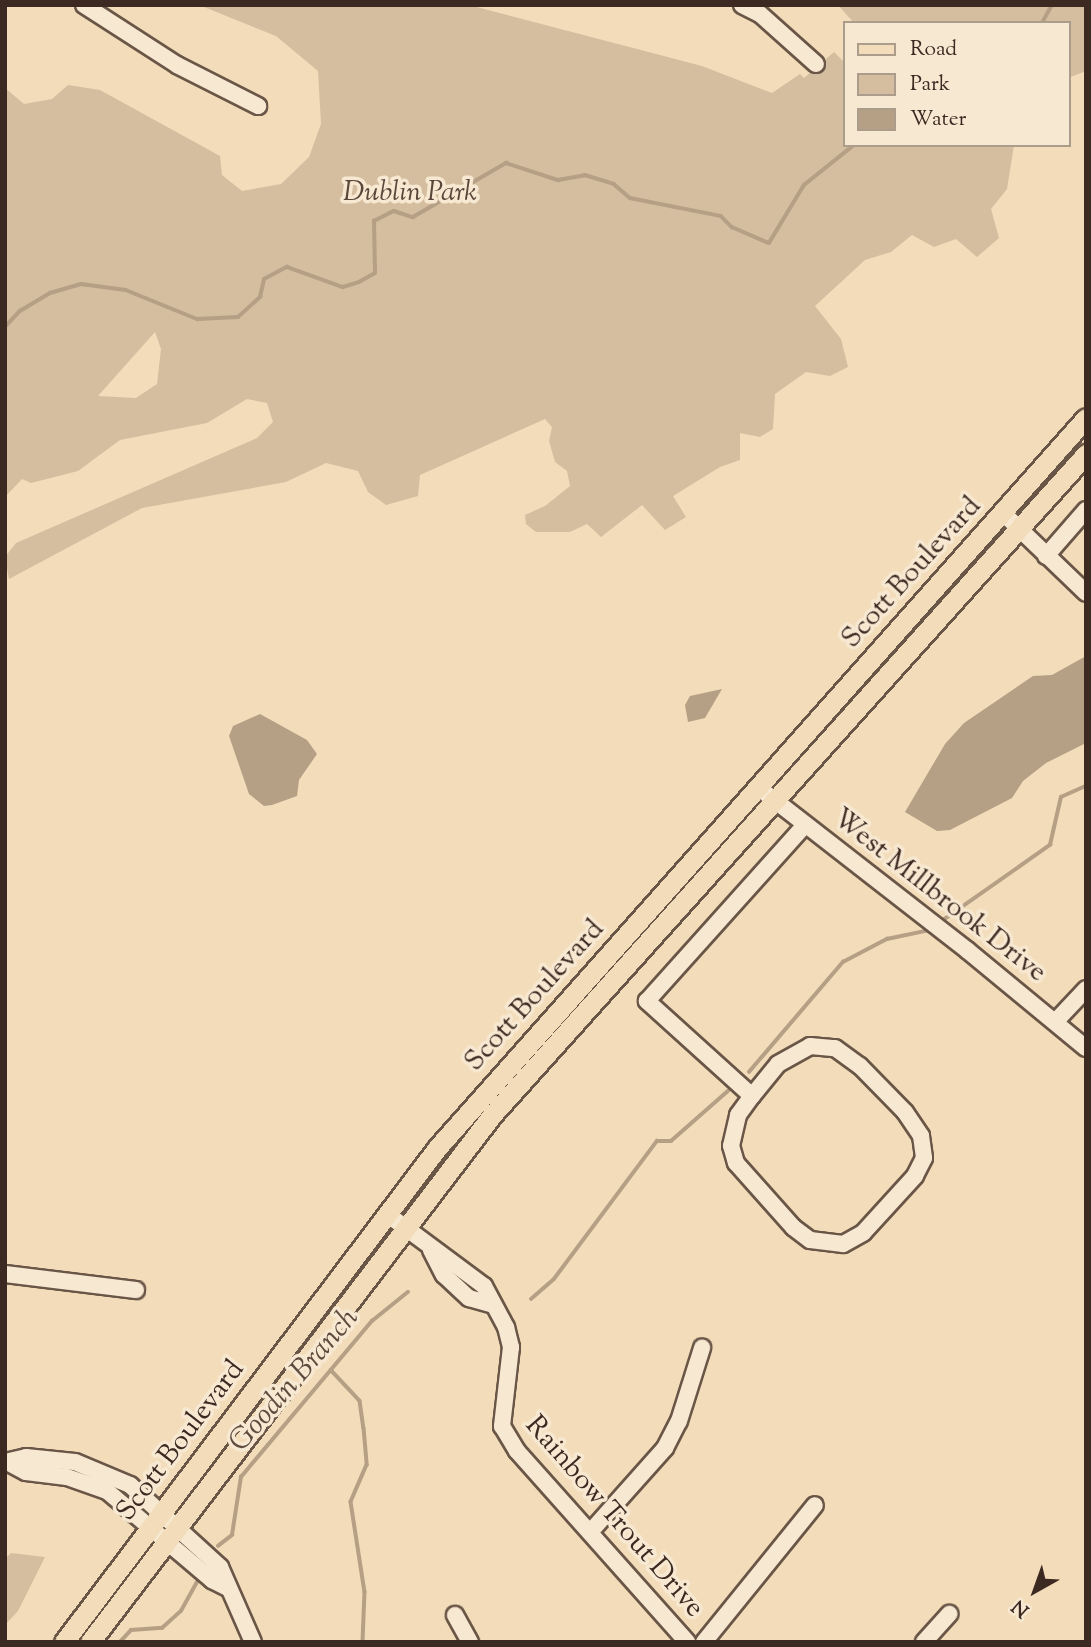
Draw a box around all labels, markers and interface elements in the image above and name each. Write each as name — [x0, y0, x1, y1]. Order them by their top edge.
legend — [842, 21, 1070, 147]
text: Road — [910, 35, 957, 65]
text: Park — [910, 70, 950, 100]
text: Water — [910, 105, 966, 135]
park label: Dublin Park — [343, 176, 477, 210]
street label: Scott Boulevard — [835, 490, 989, 656]
street label: West Millbrook Drive — [825, 802, 1053, 990]
street label: Scott Boulevard — [458, 913, 612, 1079]
water label: Goodin Branch — [223, 1302, 367, 1460]
street label: Scott Boulevard — [110, 1354, 252, 1528]
street label: Rainbow Trout Drive — [517, 1409, 711, 1625]
north arrow — [1000, 1556, 1070, 1626]
text: N — [1007, 1592, 1036, 1623]

